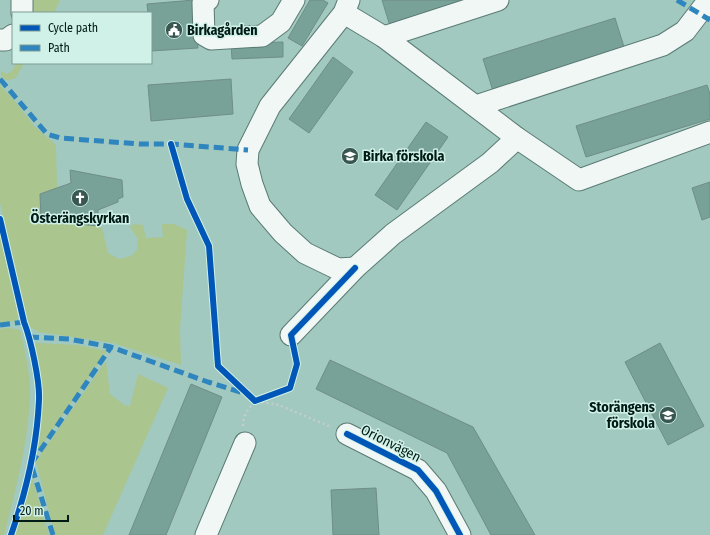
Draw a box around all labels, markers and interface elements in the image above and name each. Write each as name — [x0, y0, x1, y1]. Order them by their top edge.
legend — [12, 12, 152, 64]
public building icon: Birkagården — [164, 20, 184, 40]
text: Cycle path — [48, 21, 98, 35]
place label: Birkagården — [187, 22, 258, 39]
text: Path — [48, 41, 70, 55]
school or university icon: Birka förskola — [340, 146, 360, 166]
place label: Birka förskola — [363, 148, 445, 165]
church icon: Österängskyrkan — [70, 188, 90, 208]
place label: Österängskyrkan — [31, 209, 129, 227]
place label: Storängens förskola — [589, 399, 655, 432]
school or university icon: Storängens förskola — [658, 405, 678, 425]
street label: Orionvägen — [358, 421, 424, 466]
scale bar — [14, 497, 68, 523]
text: 20 m — [20, 504, 44, 518]

